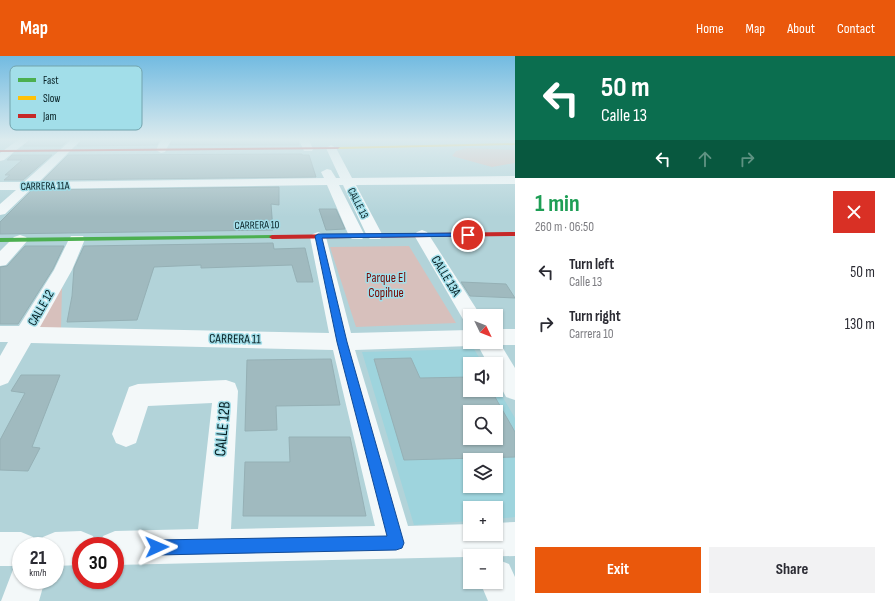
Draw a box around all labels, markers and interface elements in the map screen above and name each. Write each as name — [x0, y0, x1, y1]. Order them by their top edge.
text: Map — [20, 17, 48, 40]
text: Home — [696, 20, 724, 37]
text: Map — [746, 20, 765, 37]
text: About — [787, 20, 815, 37]
text: Contact — [837, 20, 875, 37]
legend — [10, 66, 142, 130]
text: 50 m — [601, 71, 650, 104]
icon: left — [535, 72, 587, 124]
text: Fast — [43, 74, 59, 87]
text: Slow — [43, 92, 60, 105]
text: Calle 13 — [601, 105, 647, 126]
text: Jam — [42, 110, 57, 123]
icon: left — [652, 148, 674, 170]
icon: ahead — [694, 148, 716, 170]
icon: right — [736, 148, 758, 170]
street label: CARRERA 11A — [21, 179, 70, 193]
street label: CALLE 13 — [345, 185, 371, 221]
text: 1 min — [535, 189, 580, 218]
button: close — [833, 191, 875, 233]
street label: CARRERA 10 — [234, 218, 280, 232]
pin — [451, 218, 485, 252]
text: 260 m · 06:50 — [535, 219, 594, 235]
icon: arrive — [457, 224, 479, 246]
street label: CALLE 13A — [428, 253, 465, 300]
text: Turn left — [569, 255, 614, 274]
icon: left — [535, 261, 557, 283]
text: 50 m — [850, 263, 875, 282]
park label: Parque El Copihue — [366, 270, 406, 301]
text: Calle 13 — [569, 274, 602, 290]
street label: CALLE 12 — [24, 287, 58, 329]
text: Turn right — [569, 307, 621, 326]
north arrow — [463, 309, 503, 349]
map controls — [463, 309, 503, 589]
icon: right — [535, 313, 557, 335]
text: 130 m — [845, 315, 875, 334]
text: Carrera 10 — [569, 326, 614, 342]
street label: CARRERA 11 — [209, 331, 262, 347]
button: sound — [463, 357, 503, 397]
street label: CALLE 12B — [211, 401, 235, 457]
button: search — [463, 405, 503, 445]
button: layers — [463, 453, 503, 493]
button: + — [463, 501, 503, 541]
position arrow — [136, 526, 178, 568]
speed limit sign: 30 — [72, 537, 124, 589]
text: 21 — [30, 546, 46, 570]
button: Exit — [535, 547, 701, 593]
button: Share — [709, 547, 875, 593]
button: − — [463, 549, 503, 589]
text: km/h — [29, 567, 47, 579]

